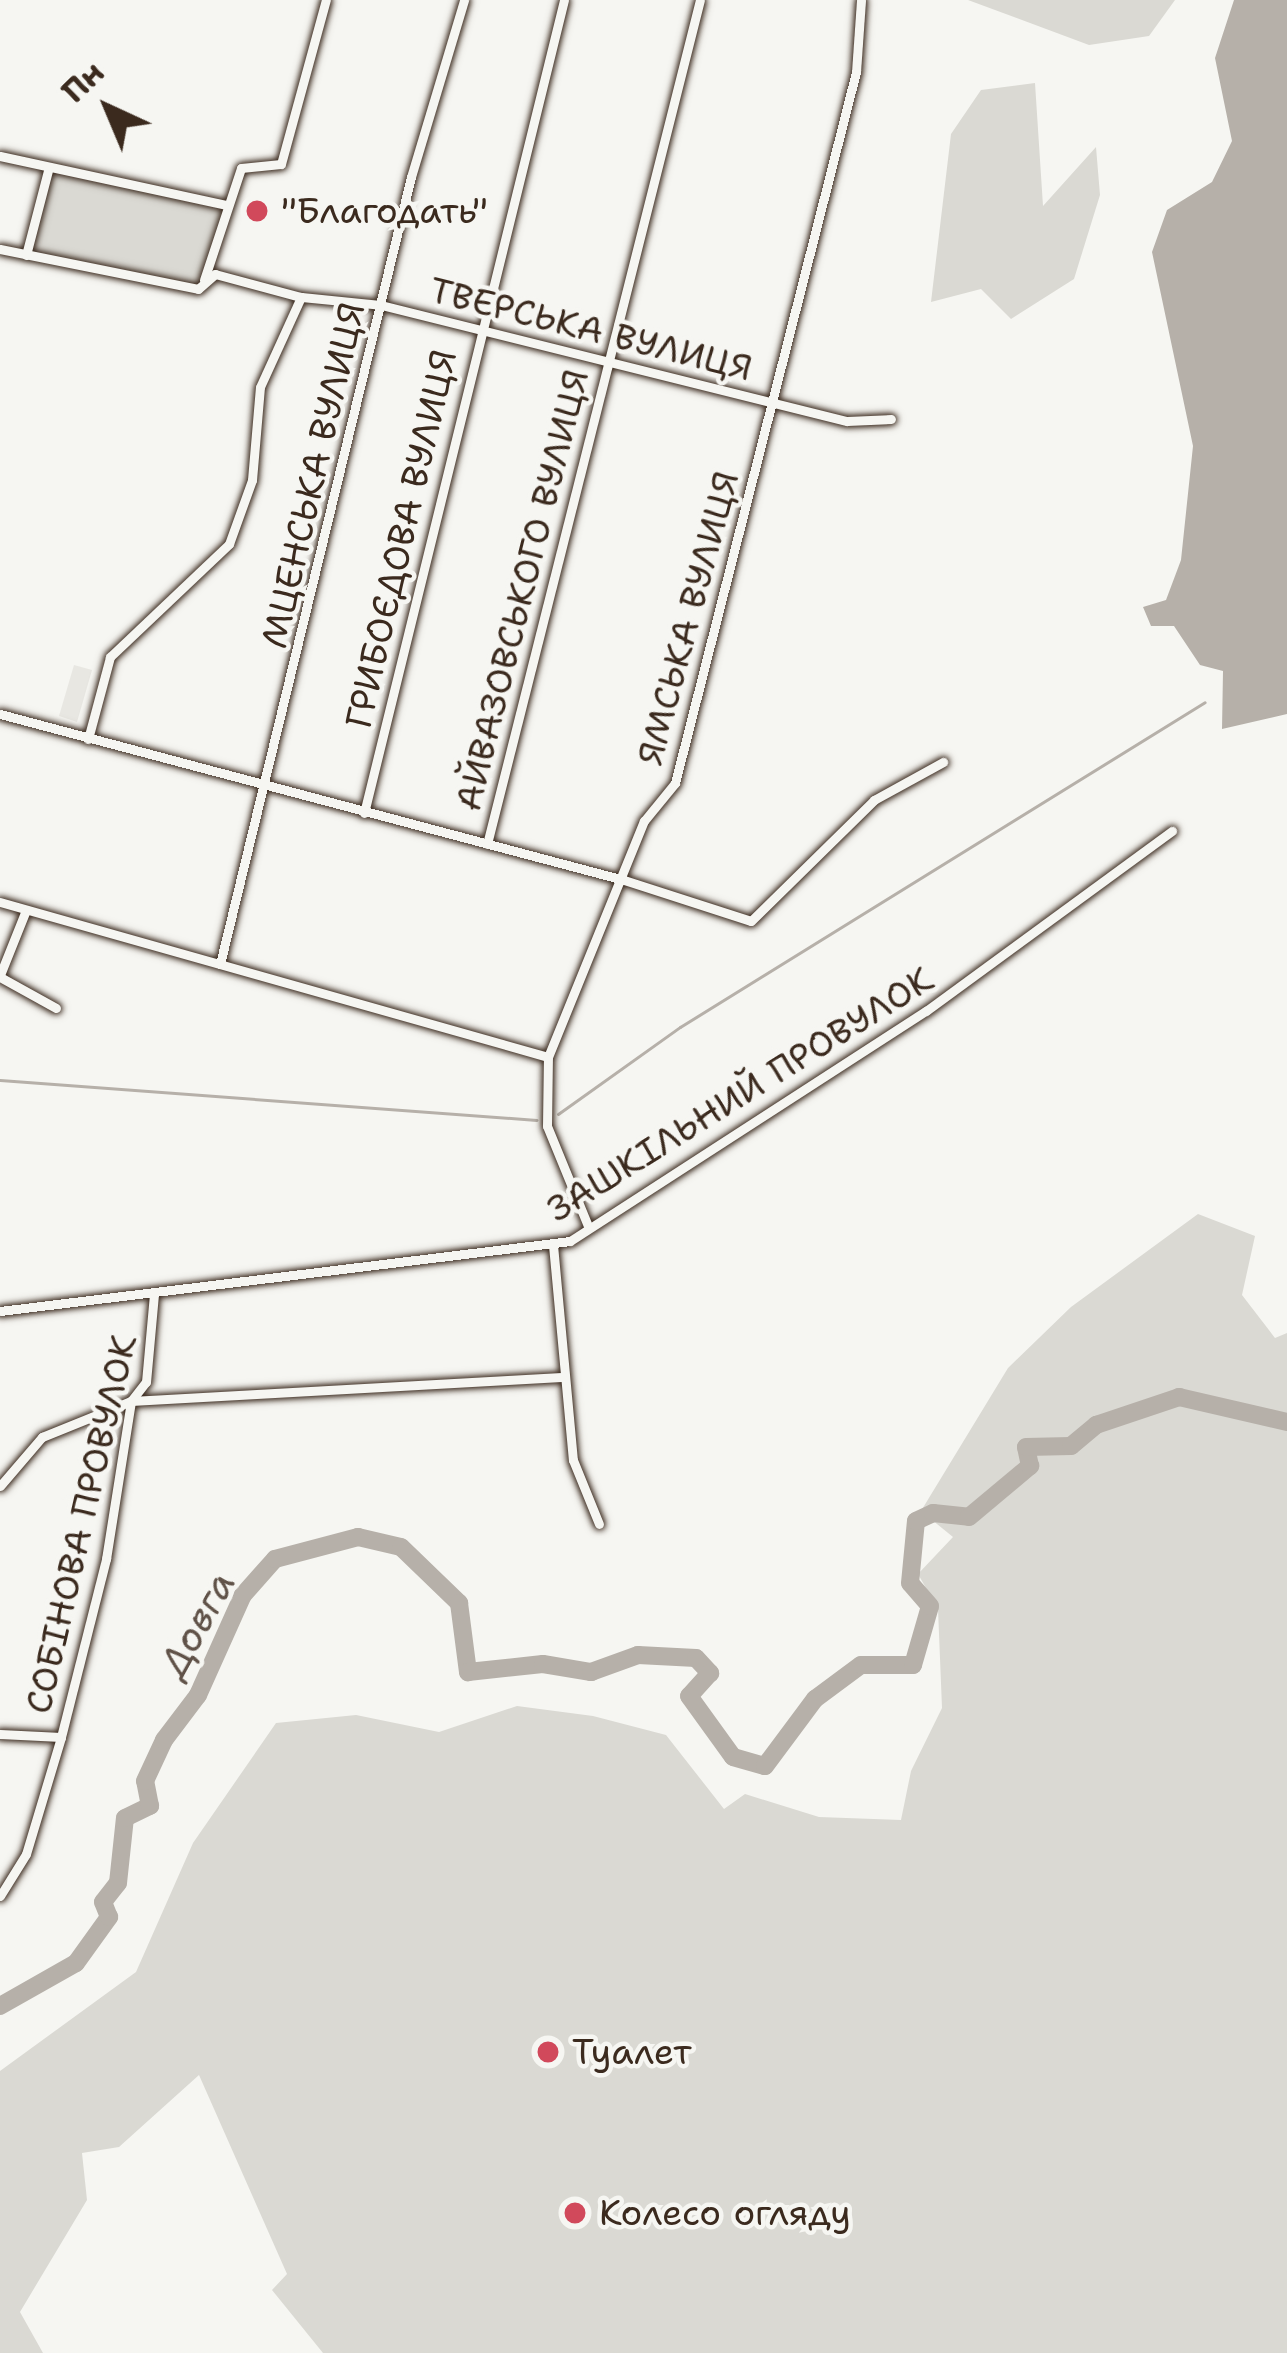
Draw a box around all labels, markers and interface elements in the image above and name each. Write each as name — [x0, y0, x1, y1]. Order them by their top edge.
north arrow — [48, 48, 168, 168]
text: Пн — [51, 50, 114, 113]
place label: "Благодать" — [281, 189, 488, 233]
marker: "Благодать" — [244, 198, 270, 224]
street label: ТВЕРСЬКА ВУЛИЦЯ — [425, 268, 757, 390]
street label: МЦЕНСЬКА ВУЛИЦЯ — [252, 298, 374, 652]
street label: ГРИБОЄДОВА ВУЛИЦЯ — [336, 345, 466, 733]
street label: АЙВАЗОВСЬКОГО ВУЛИЦЯ — [446, 365, 598, 815]
street label: ЯМСЬКА ВУЛИЦЯ — [628, 466, 748, 770]
street label: ЗАШКІЛЬНИЙ ПРОВУЛОК — [539, 957, 941, 1231]
street label: СОБІНОВА ПРОВУЛОК — [16, 1330, 146, 1718]
water label: Довга — [149, 1563, 245, 1685]
place label: Туалет — [572, 2030, 691, 2074]
marker: Туалет — [535, 2039, 561, 2065]
place label: Колесо огляду — [599, 2191, 851, 2235]
marker: Колесо огляду — [562, 2200, 588, 2226]

